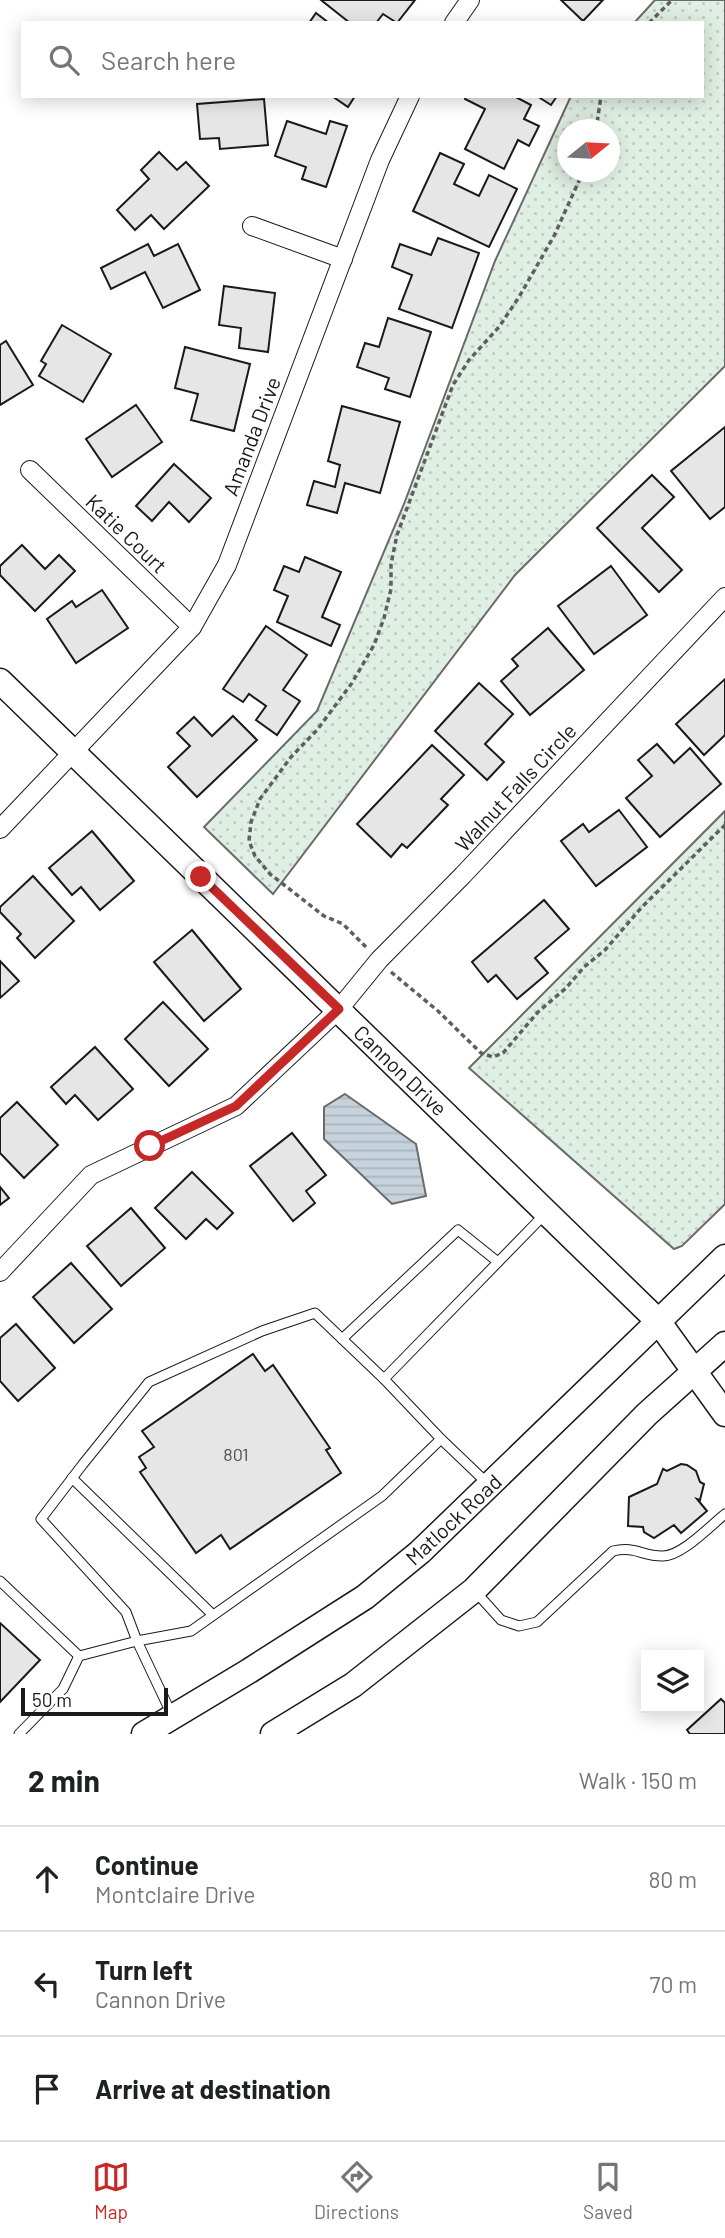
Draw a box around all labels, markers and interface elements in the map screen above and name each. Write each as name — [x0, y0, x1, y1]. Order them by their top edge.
search box — [21, 21, 704, 98]
icon: search — [45, 41, 83, 79]
text: Search here — [101, 44, 236, 75]
north arrow — [557, 119, 620, 182]
street label: Amanda Drive — [217, 373, 285, 499]
street label: Katie Court — [81, 488, 173, 578]
street label: Walnut Falls Circle — [449, 718, 581, 856]
route end — [185, 861, 216, 892]
street label: Cannon Drive — [349, 1019, 453, 1121]
route start — [134, 1130, 165, 1161]
house number: 801 — [223, 1443, 249, 1465]
street label: Matlock Road — [400, 1468, 506, 1570]
map controls — [641, 1650, 704, 1713]
button: layers — [641, 1650, 704, 1713]
scale bar — [21, 1685, 168, 1717]
text: 50 m — [32, 1688, 72, 1711]
text: 2 min — [28, 1762, 100, 1798]
text: Walk · 150 m — [579, 1766, 697, 1794]
text: Continue — [95, 1849, 199, 1880]
icon: ahead — [28, 1860, 66, 1898]
text: 80 m — [648, 1865, 697, 1893]
text: Montclaire Drive — [95, 1880, 256, 1908]
text: Turn left — [95, 1954, 193, 1985]
icon: left — [28, 1965, 66, 2003]
text: 70 m — [650, 1970, 697, 1998]
text: Cannon Drive — [95, 1985, 226, 2013]
icon: arrive — [28, 2070, 66, 2108]
text: Arrive at destination — [95, 2073, 331, 2104]
tab: Map — [92, 2158, 130, 2223]
tab: Directions — [314, 2158, 399, 2223]
tab: Saved — [583, 2158, 633, 2223]

